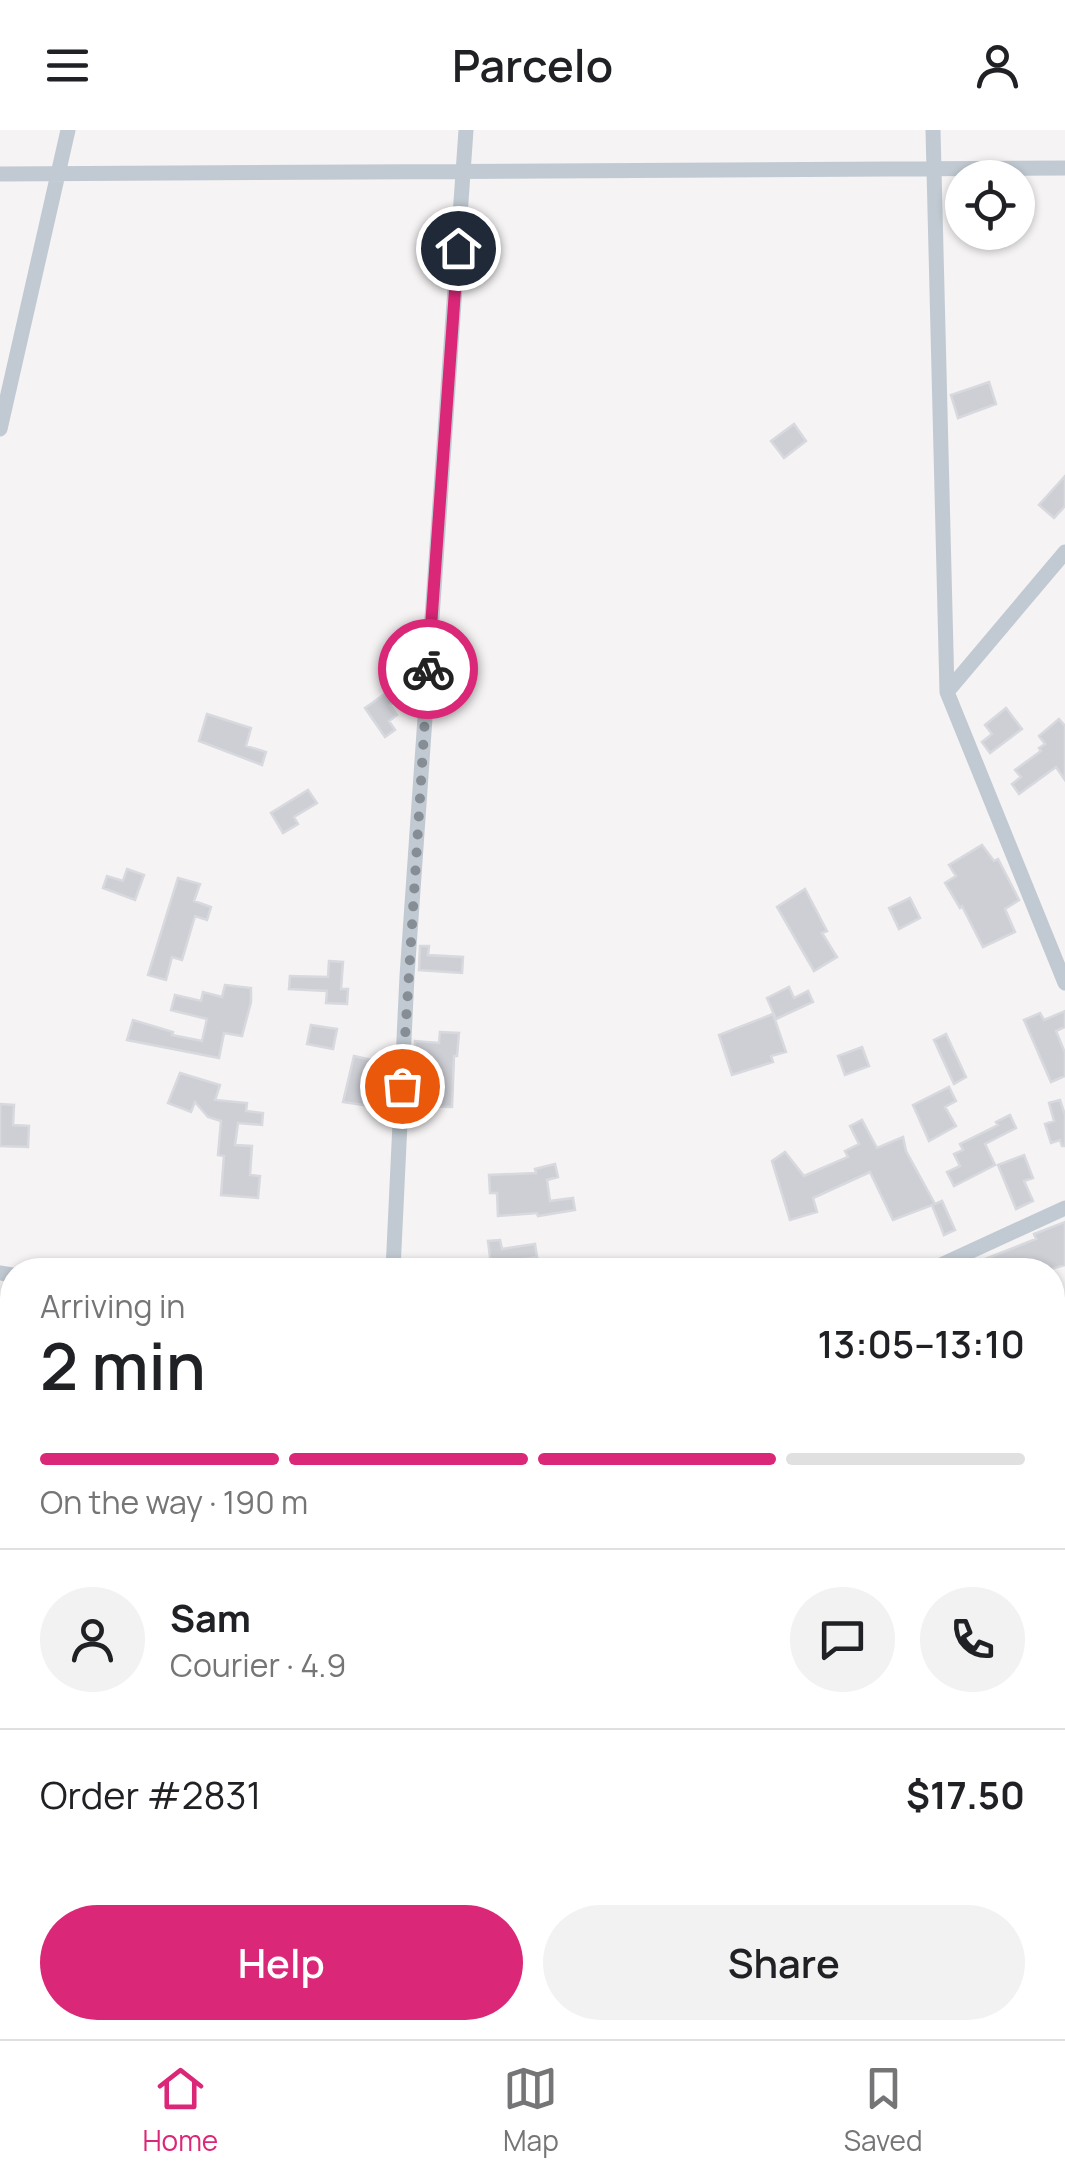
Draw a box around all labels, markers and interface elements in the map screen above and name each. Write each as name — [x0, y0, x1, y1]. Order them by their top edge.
text: Parcelo — [452, 34, 613, 96]
icon: menu — [40, 38, 95, 93]
icon: person — [970, 38, 1025, 93]
map controls — [945, 160, 1035, 250]
button: locate — [945, 160, 1035, 250]
pin — [416, 206, 501, 291]
icon: home — [431, 221, 486, 276]
courier — [378, 619, 478, 719]
icon: bike — [401, 642, 456, 697]
pin — [360, 1044, 445, 1129]
icon: bag — [375, 1059, 430, 1114]
text: Arriving in — [40, 1284, 185, 1328]
text: 13:05–13:10 — [817, 1317, 1025, 1369]
text: 2 min — [40, 1321, 206, 1410]
text: On the way · 190 m — [40, 1480, 308, 1524]
button: person — [40, 1587, 145, 1692]
button: chat — [790, 1587, 895, 1692]
button: phone — [920, 1587, 1025, 1692]
text: Sam — [170, 1591, 251, 1643]
text: Courier · 4.9 — [170, 1643, 346, 1687]
text: Order #2831 — [40, 1768, 261, 1820]
text: $17.50 — [906, 1768, 1025, 1820]
button: Help — [40, 1905, 523, 2020]
button: Share — [543, 1905, 1025, 2020]
tab: Home — [142, 2061, 218, 2159]
tab: Map — [503, 2061, 559, 2159]
tab: Saved — [844, 2061, 923, 2159]

